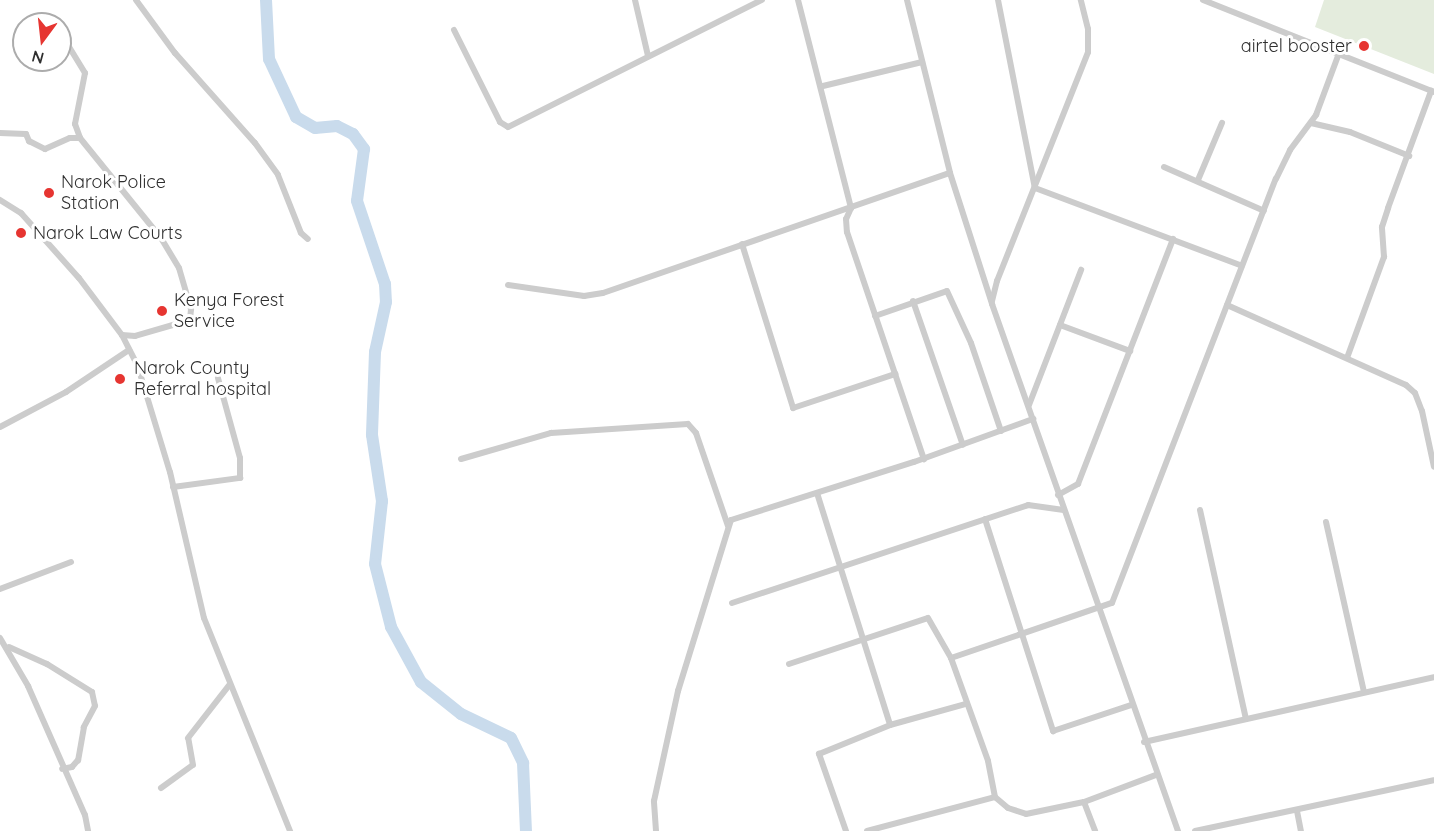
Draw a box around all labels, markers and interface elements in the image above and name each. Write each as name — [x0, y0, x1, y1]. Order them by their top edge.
north arrow — [12, 12, 72, 72]
place label: airtel booster — [1241, 35, 1352, 57]
marker: airtel booster — [1357, 39, 1371, 53]
text: N — [30, 46, 46, 69]
place label: Narok Police Station — [61, 172, 166, 214]
marker: Narok Police Station — [42, 186, 56, 200]
place label: Narok Law Courts — [33, 222, 182, 244]
marker: Narok Law Courts — [14, 226, 28, 240]
place label: Kenya Forest Service — [174, 290, 284, 332]
marker: Kenya Forest Service — [155, 304, 169, 318]
place label: Narok County Referral hospital — [134, 358, 271, 400]
marker: Narok County Referral hospital — [111, 370, 129, 388]

